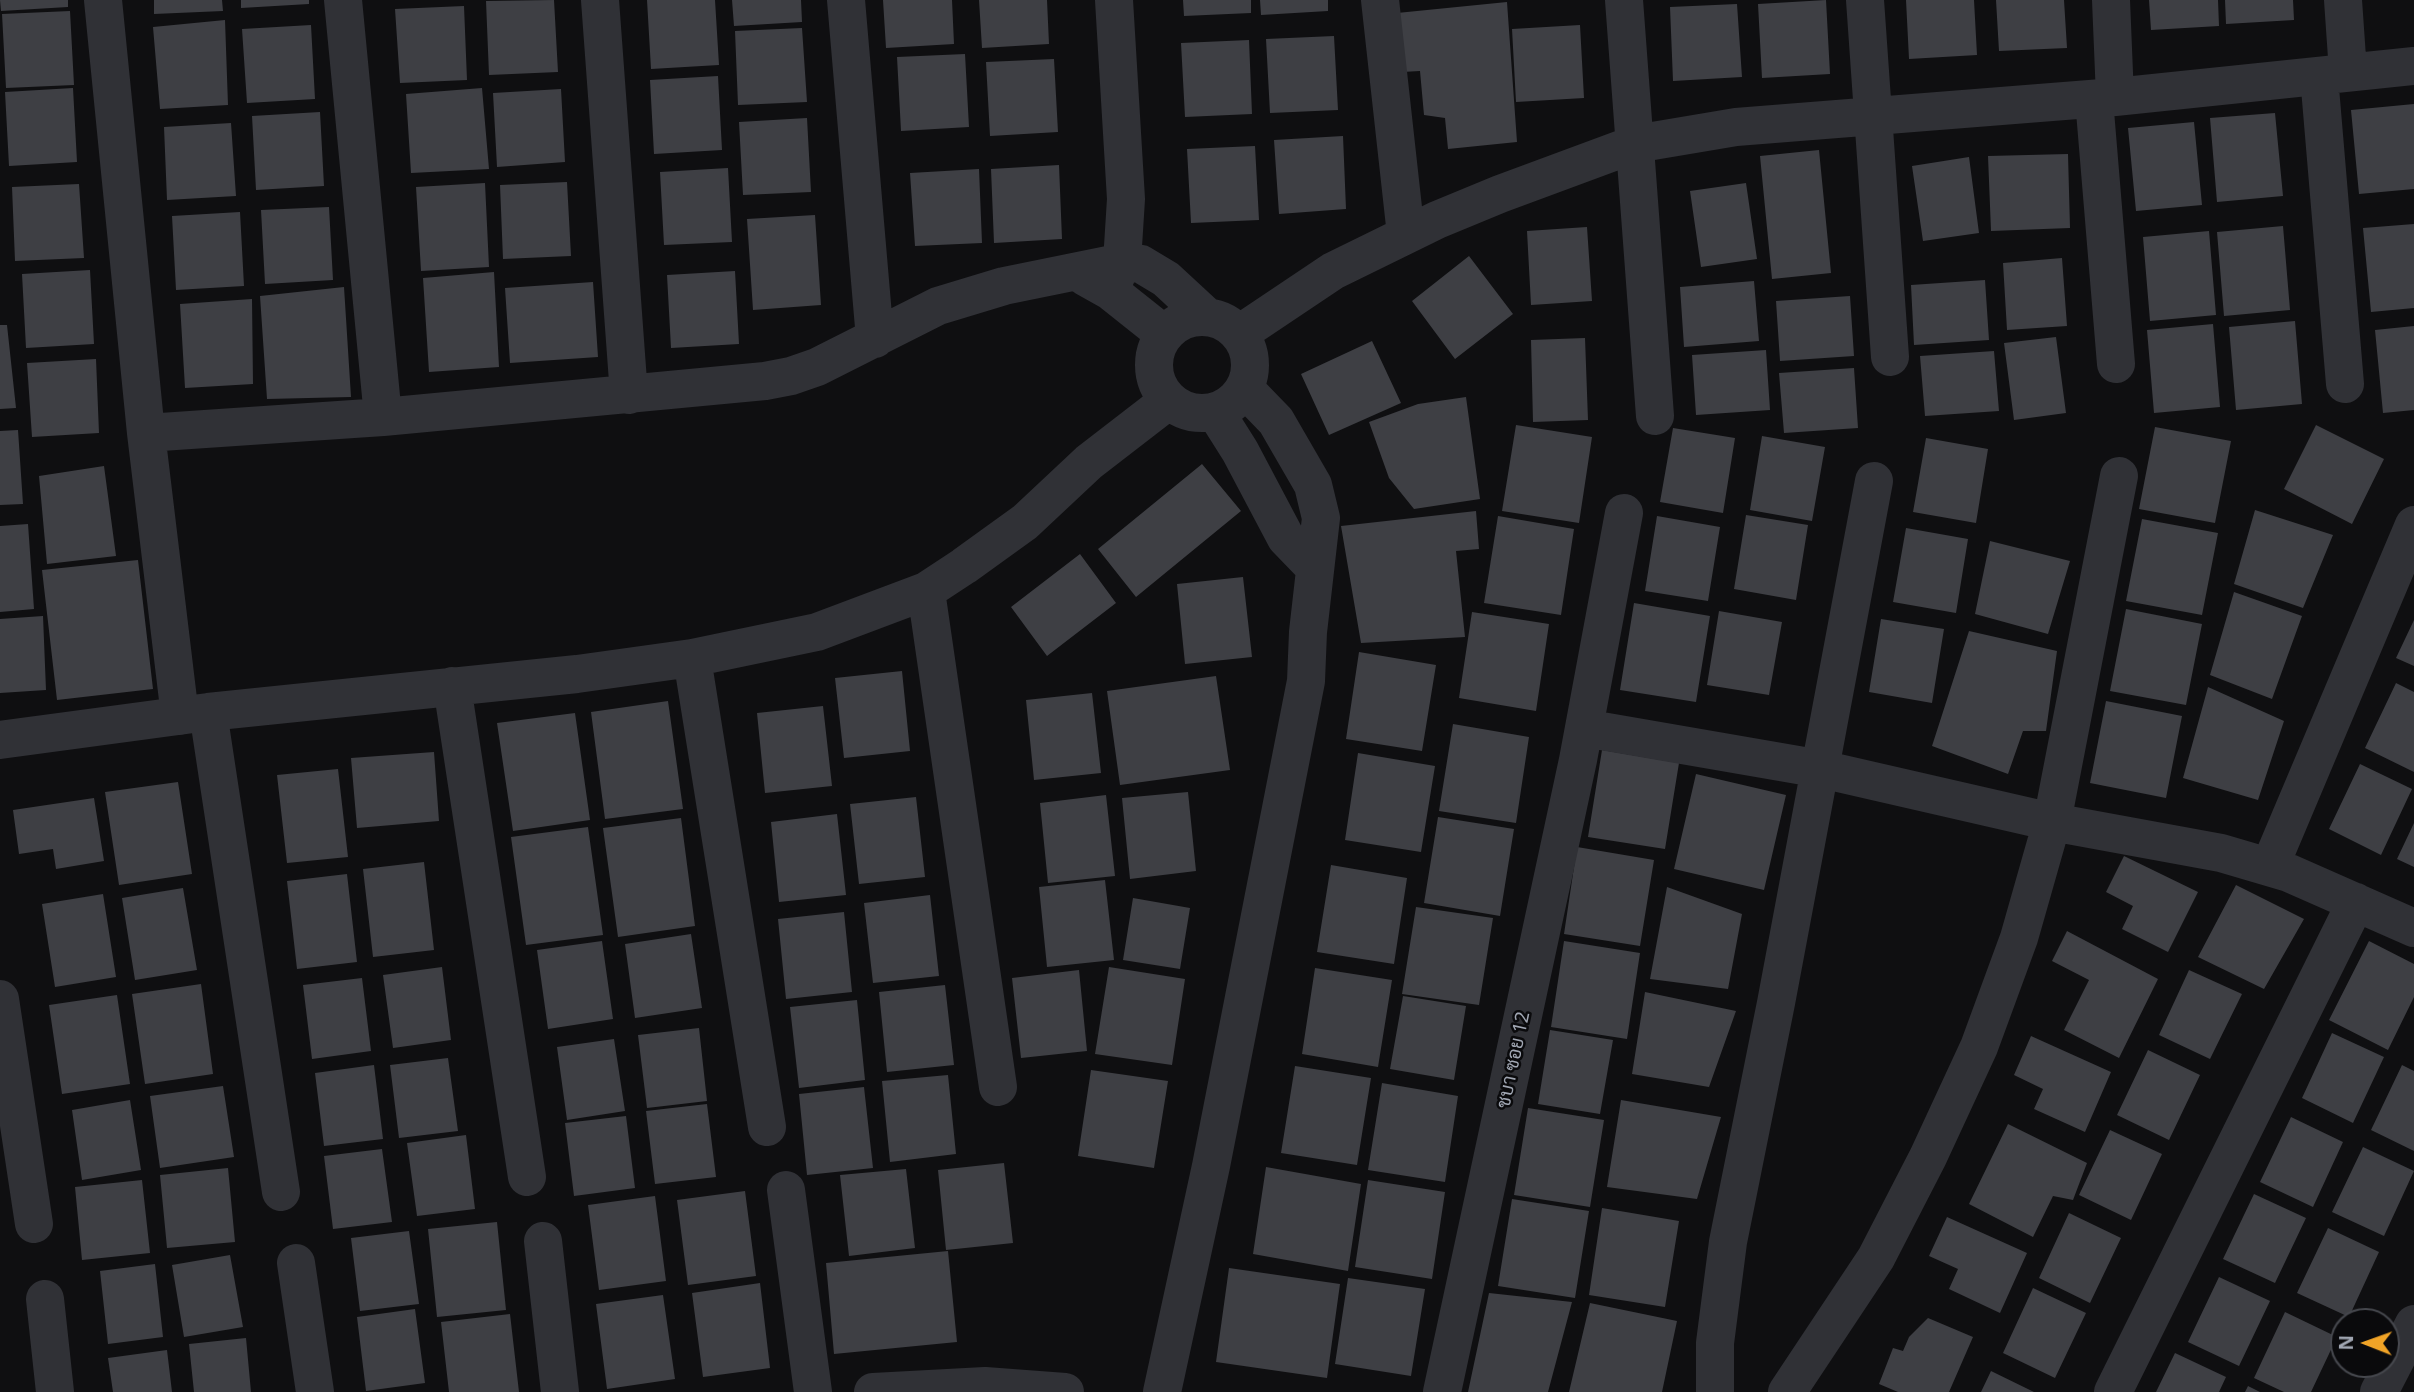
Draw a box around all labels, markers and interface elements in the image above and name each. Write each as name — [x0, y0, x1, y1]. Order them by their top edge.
street label: ชบา ซอย 12 — [1493, 1010, 1535, 1110]
north arrow — [2330, 1308, 2400, 1378]
text: N — [2333, 1335, 2359, 1351]

